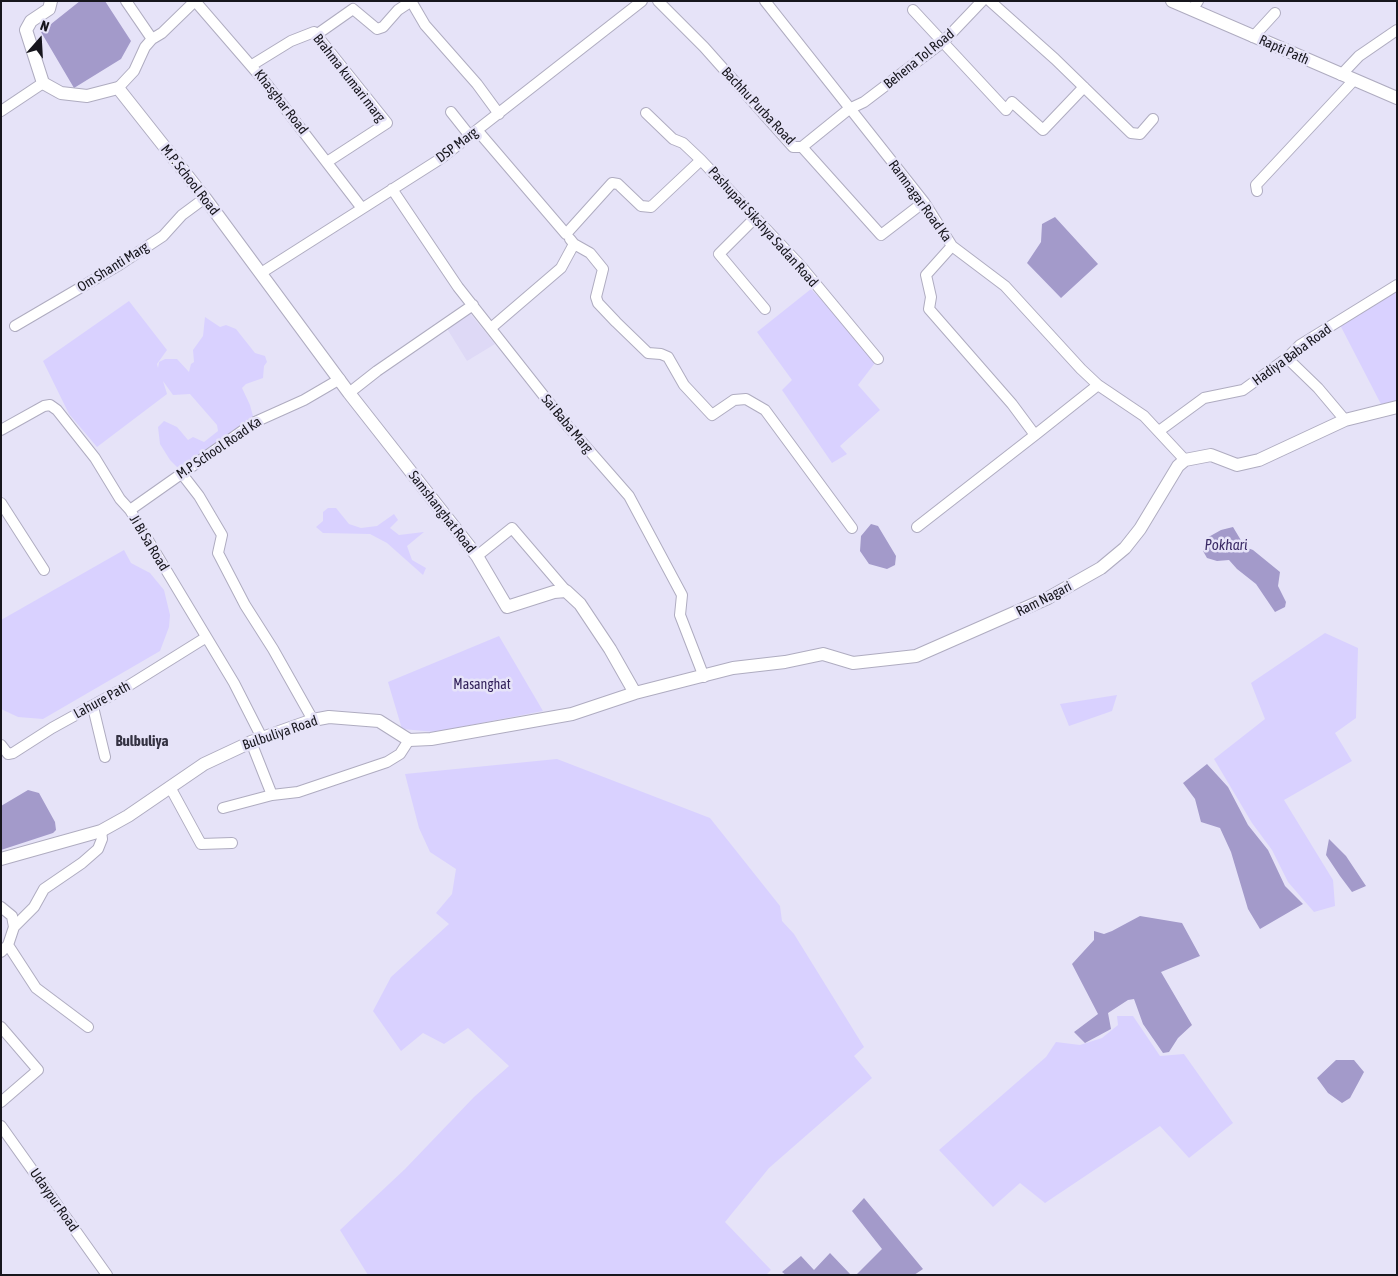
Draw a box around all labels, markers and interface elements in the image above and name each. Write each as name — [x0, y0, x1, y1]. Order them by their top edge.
north arrow — [15, 15, 65, 65]
text: N — [38, 17, 51, 35]
street label: Behena Tol Road — [880, 26, 958, 92]
street label: Brahma kumari marg — [309, 31, 389, 125]
street label: Rapti Path — [1256, 32, 1312, 68]
street label: Bachhu Purba Road — [718, 64, 798, 148]
street label: Khasghar Road — [251, 66, 311, 138]
street label: DSP Marg — [433, 124, 481, 166]
street label: M.P. School Road — [157, 141, 223, 219]
street label: Ramnagar Road Ka — [885, 157, 955, 245]
street label: Pashupati Sikshya Sadan Road — [705, 163, 821, 291]
street label: Om Shanti Marg — [74, 238, 152, 296]
street label: Hadiya Baba Road — [1249, 321, 1335, 389]
street label: Sai Baba Marg — [538, 391, 596, 457]
street label: M.P School Road Ka — [173, 413, 265, 483]
street label: Samshanghat Road — [405, 468, 479, 556]
street label: Ji Bi Sa Road — [126, 512, 172, 574]
water label: Pokhari — [1205, 536, 1247, 554]
street label: Ram Nagari — [1014, 578, 1074, 620]
park label: Masanghat — [453, 677, 511, 693]
street label: Lahure Path — [71, 678, 133, 722]
street label: Bulbuliya Road — [240, 712, 320, 754]
district label: Bulbuliya — [115, 732, 169, 750]
street label: Udaypur Road — [26, 1165, 82, 1235]

